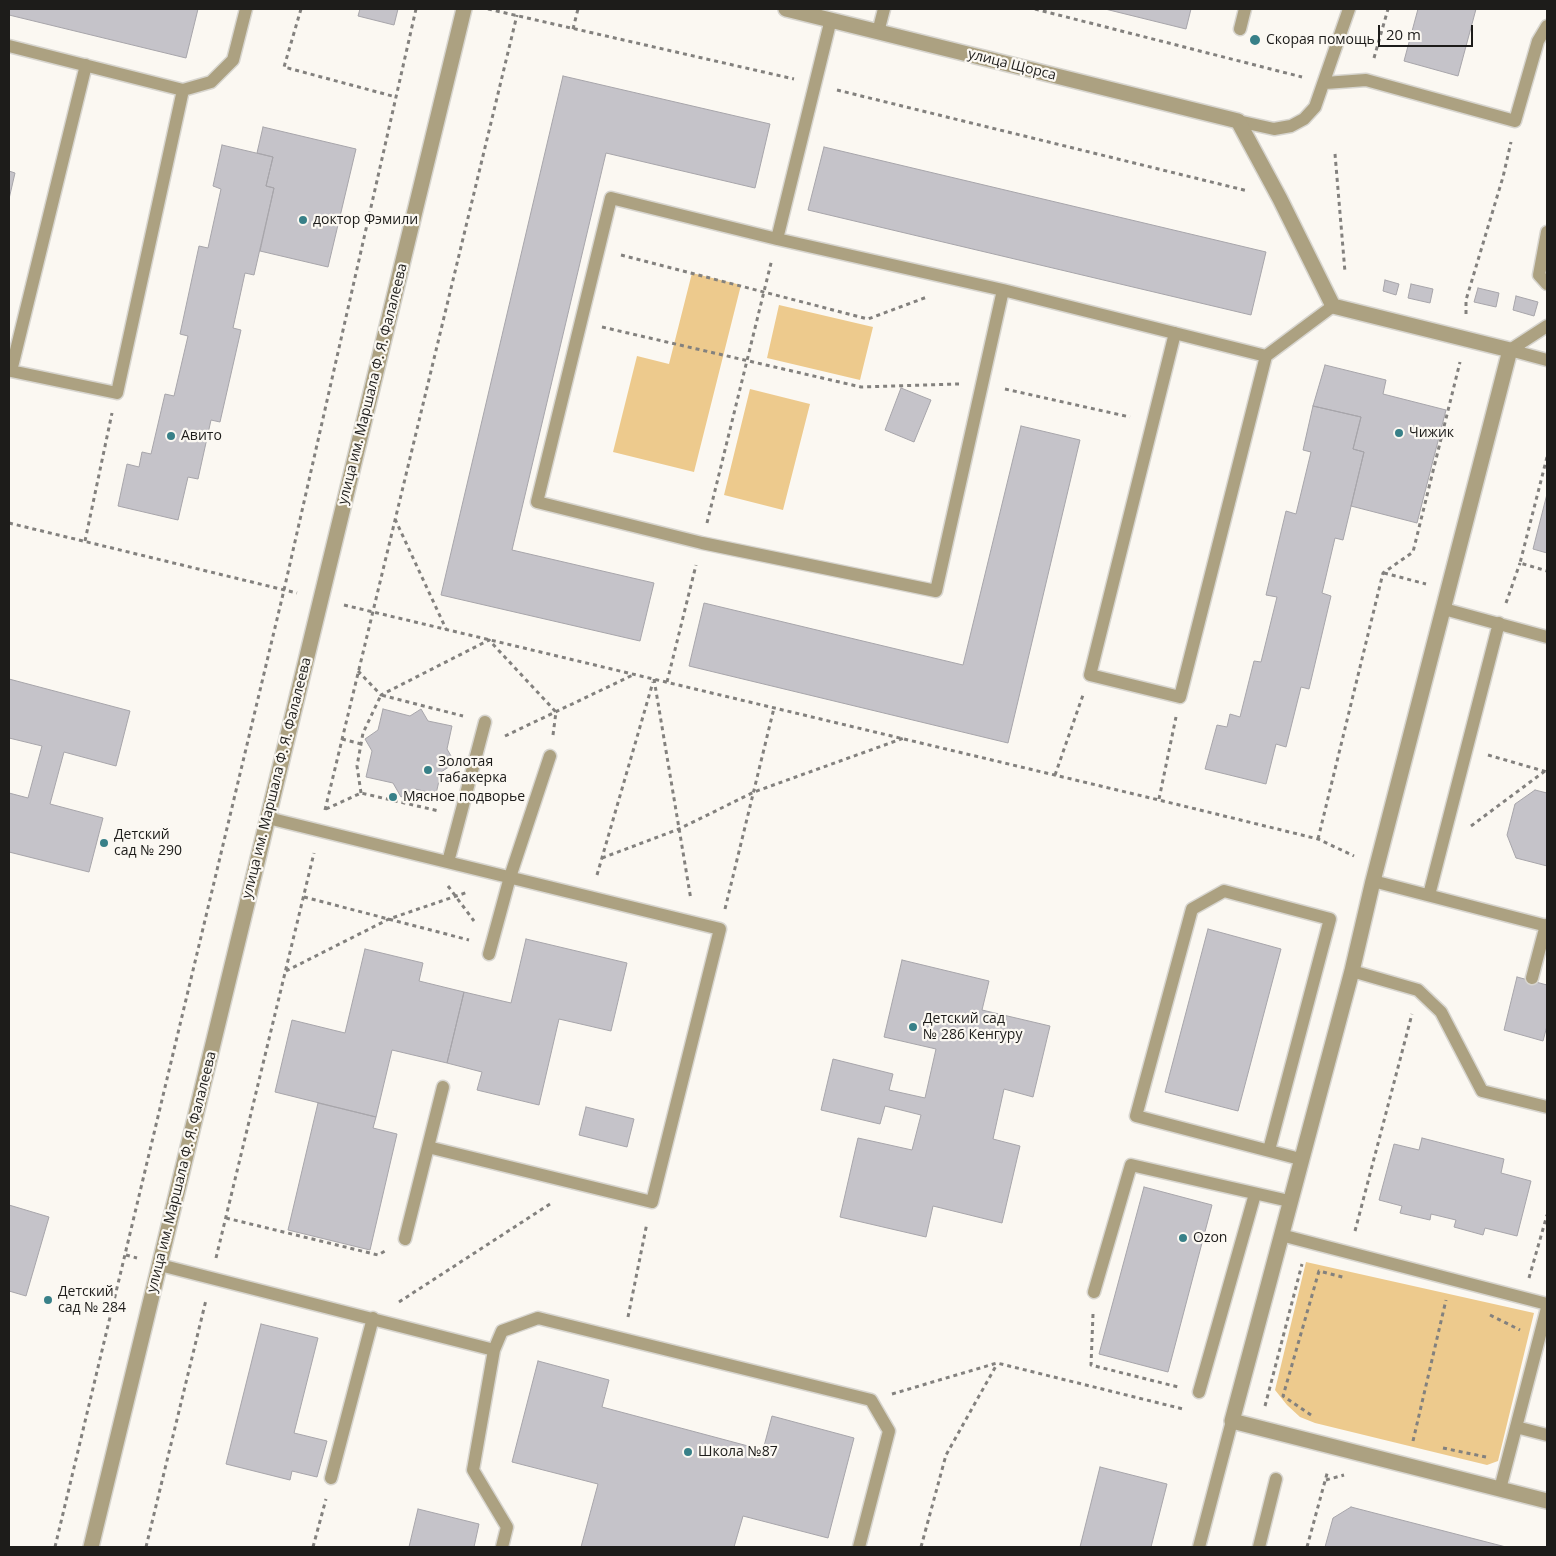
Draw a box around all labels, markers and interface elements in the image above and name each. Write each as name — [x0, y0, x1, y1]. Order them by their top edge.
scale bar — [1381, 15, 1476, 47]
text: 20 m — [1386, 24, 1421, 44]
place label: Скорая помощь — [1266, 32, 1375, 48]
marker: Скорая помощь — [1248, 33, 1262, 47]
street label: улица Щорса — [966, 46, 1058, 84]
place label: доктор Фэмили — [313, 212, 418, 228]
marker: доктор Фэмили — [297, 214, 309, 226]
street label: улица им. Маршала Ф. Я. Фалалеева — [335, 262, 411, 506]
place label: Чижик — [1409, 425, 1454, 441]
marker: Чижик — [1393, 427, 1405, 439]
place label: Авито — [181, 428, 222, 444]
marker: Авито — [165, 430, 177, 442]
street label: улица им. Маршала Ф. Я. Фалалеева — [239, 656, 315, 900]
place label: Золотая табакерка — [438, 754, 507, 786]
marker: Золотая табакерка — [422, 764, 434, 776]
place label: Мясное подворье — [403, 789, 525, 805]
marker: Мясное подворье — [387, 791, 399, 803]
place label: Детский сад № 290 — [114, 827, 182, 860]
marker: Детский сад № 290 — [98, 837, 110, 849]
place label: Детский сад № 286 Кенгуру — [923, 1011, 1022, 1044]
marker: Детский сад № 286 Кенгуру — [907, 1021, 919, 1033]
street label: улица им. Маршала Ф. Я. Фалалеева — [144, 1050, 220, 1294]
place label: Ozon — [1193, 1230, 1227, 1246]
marker: Ozon — [1177, 1232, 1189, 1244]
place label: Детский сад № 284 — [58, 1284, 126, 1316]
marker: Детский сад № 284 — [42, 1294, 54, 1306]
place label: Школа №87 — [698, 1444, 778, 1460]
marker: Школа №87 — [682, 1446, 694, 1458]

